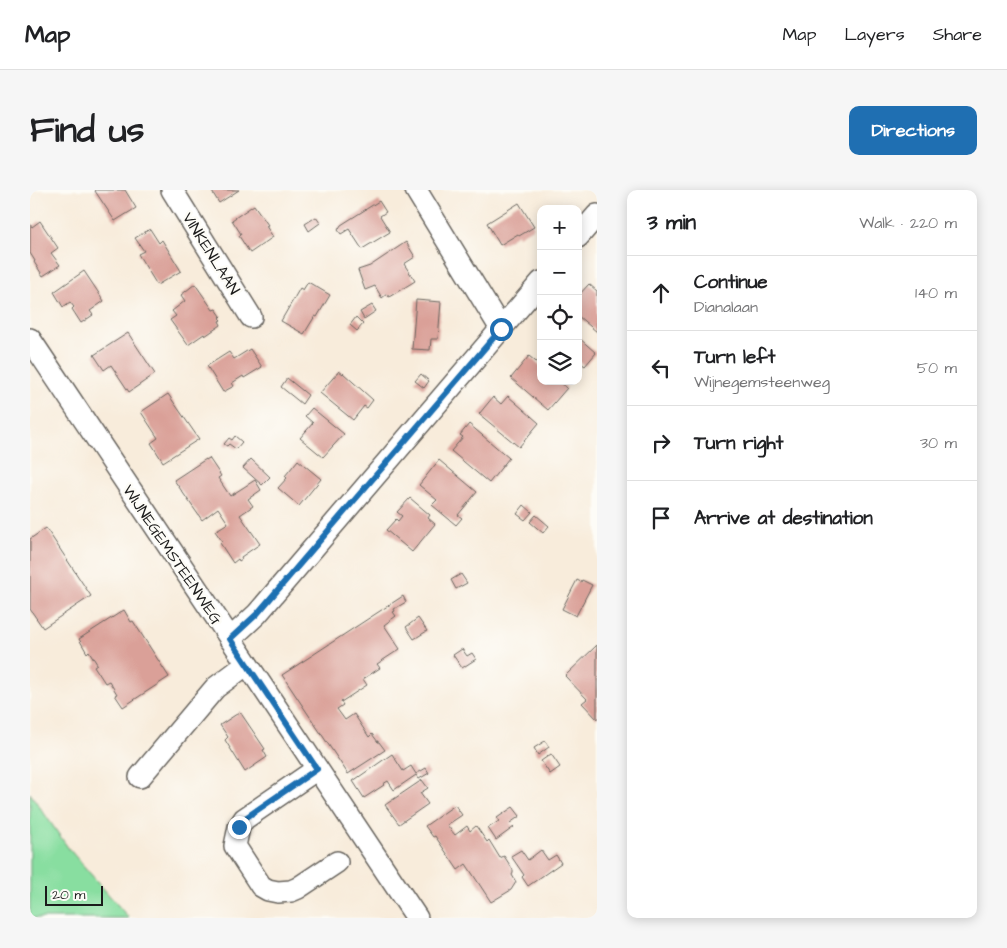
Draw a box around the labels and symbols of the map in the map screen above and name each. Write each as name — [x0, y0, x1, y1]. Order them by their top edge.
street label: VINKENLAAN — [177, 208, 245, 299]
route start — [490, 318, 513, 341]
street label: WIJNEGEMSTEENWEG — [117, 480, 227, 629]
route end — [228, 816, 251, 839]
scale bar — [45, 883, 102, 906]

